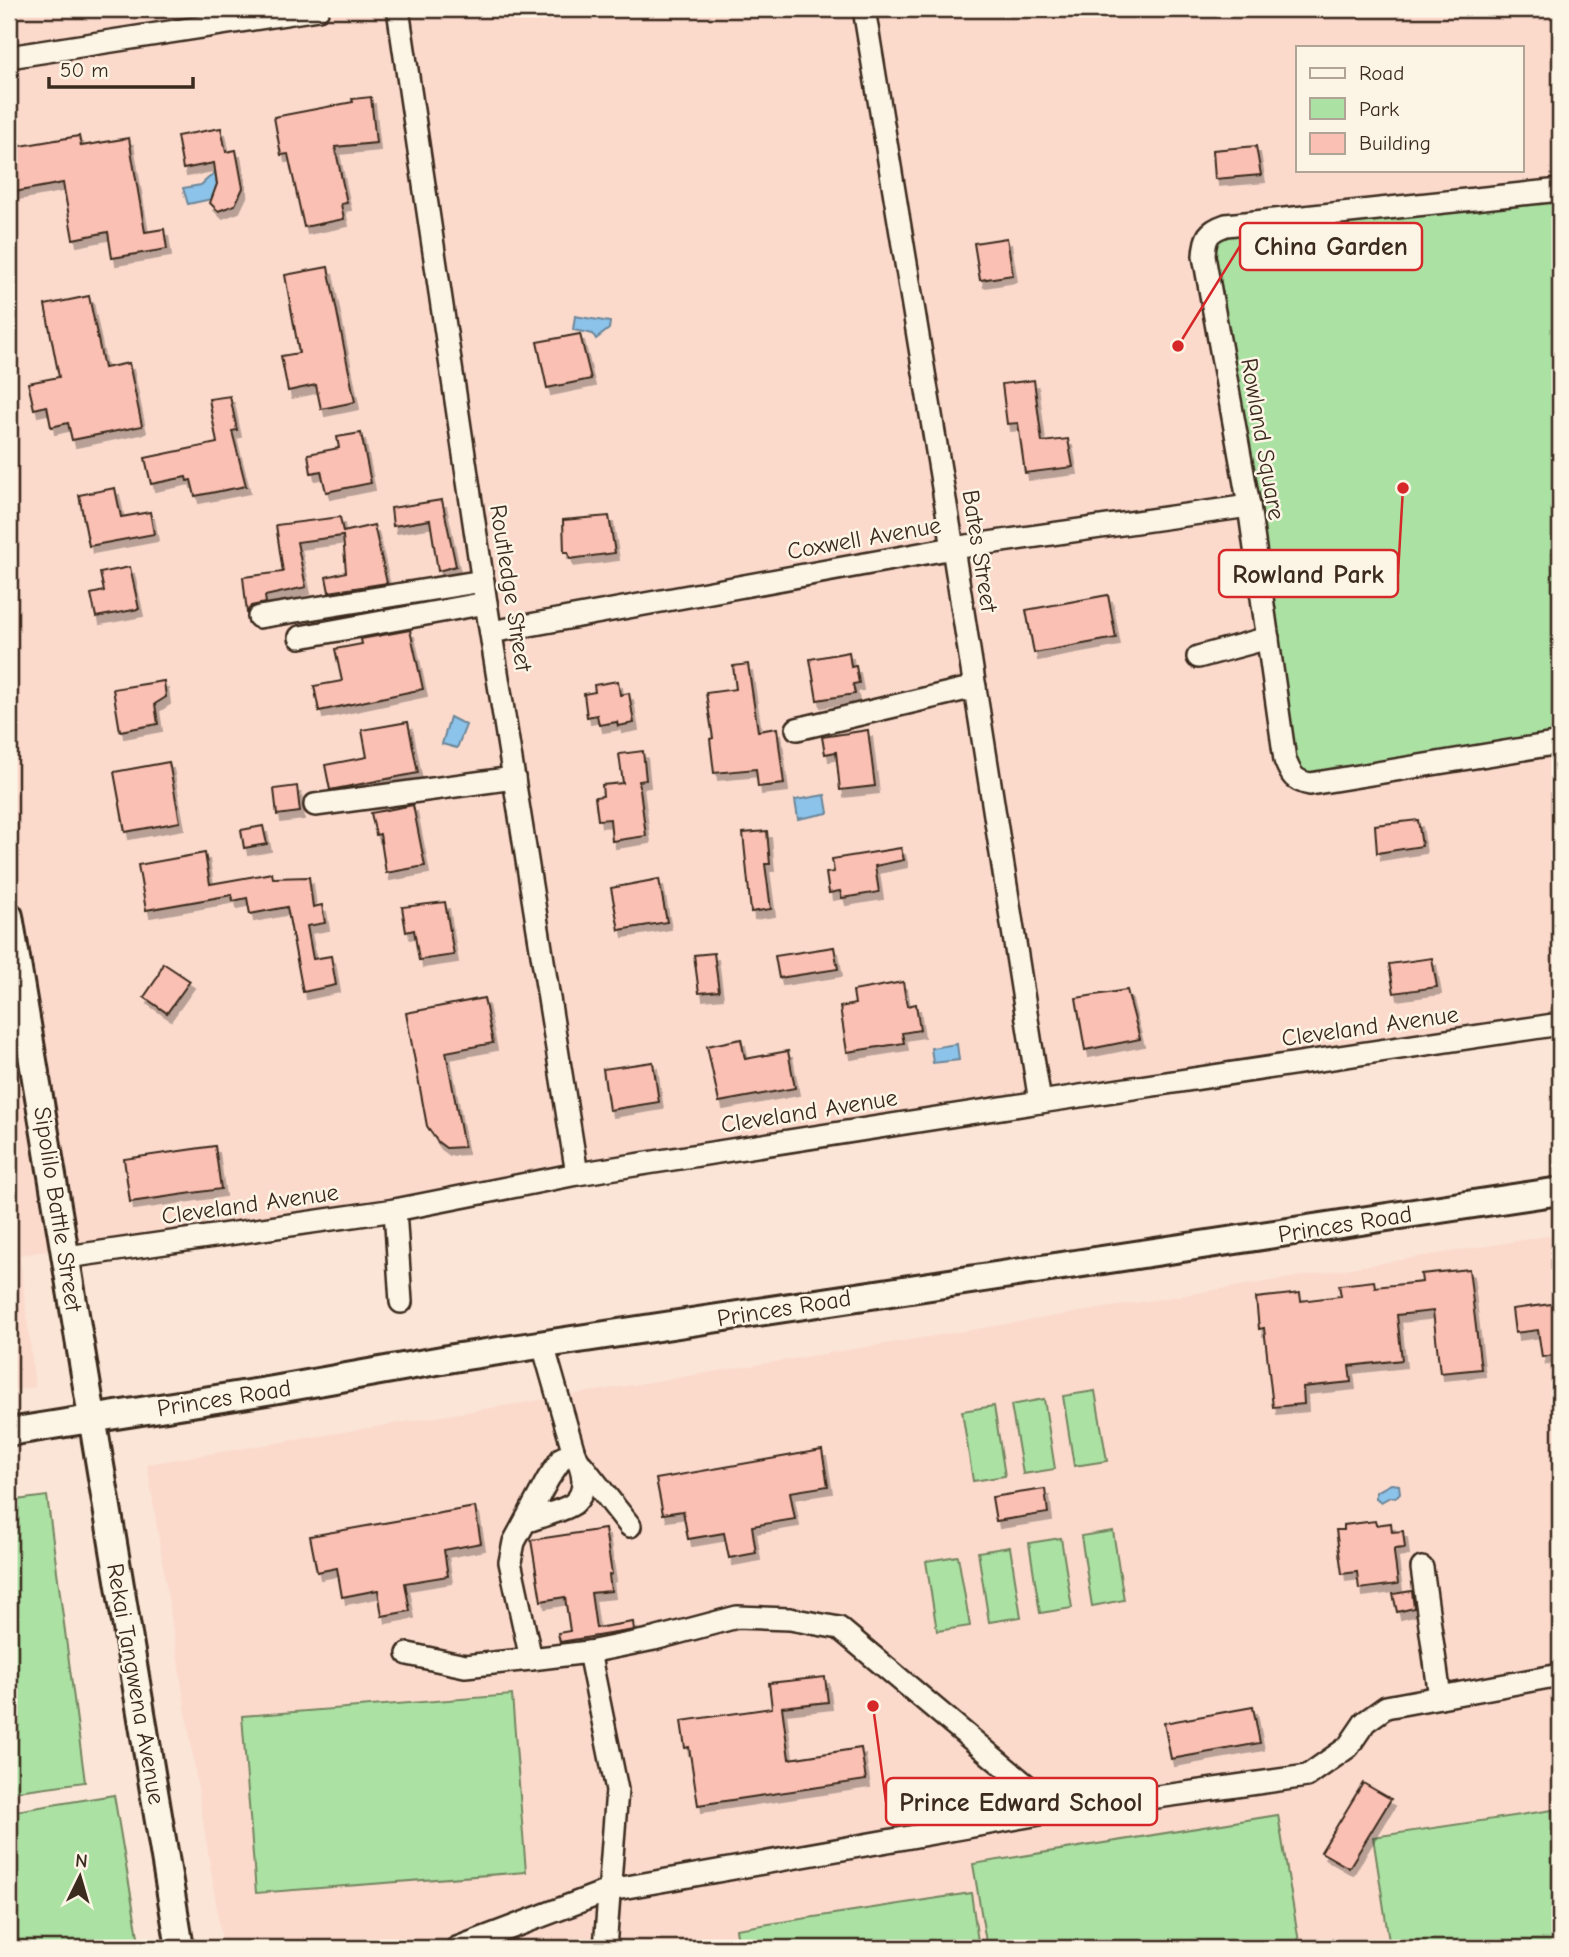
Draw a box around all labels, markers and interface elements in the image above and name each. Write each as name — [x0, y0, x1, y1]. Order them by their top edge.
scale bar — [49, 46, 192, 90]
legend — [1296, 46, 1524, 172]
text: 50 m — [60, 58, 109, 82]
text: Road — [1359, 61, 1404, 85]
text: Park — [1359, 97, 1399, 121]
text: Building — [1359, 131, 1431, 155]
callout: China Garden — [1240, 223, 1422, 270]
text: China Garden — [1254, 232, 1408, 262]
street label: Rowland Square — [1235, 356, 1291, 522]
street label: Bates Street — [957, 488, 1004, 615]
street label: Routledge Street — [484, 502, 538, 675]
street label: Coxwell Avenue — [785, 511, 943, 565]
callout: Rowland Park — [1219, 550, 1398, 597]
text: Rowland Park — [1232, 560, 1384, 590]
street label: Cleveland Avenue — [1280, 1000, 1460, 1052]
street label: Cleveland Avenue — [719, 1083, 899, 1139]
street label: Sipolilo Battle Street — [28, 1104, 88, 1315]
street label: Cleveland Avenue — [160, 1178, 340, 1230]
street label: Princes Road — [1276, 1200, 1414, 1248]
street label: Princes Road — [715, 1284, 853, 1332]
street label: Princes Road — [155, 1374, 293, 1422]
street label: Rekai Tangwena Avenue — [101, 1561, 171, 1807]
callout: Prince Edward School — [886, 1778, 1157, 1825]
text: Prince Edward School — [899, 1788, 1143, 1818]
north arrow — [46, 1842, 116, 1912]
text: N — [74, 1850, 89, 1873]

